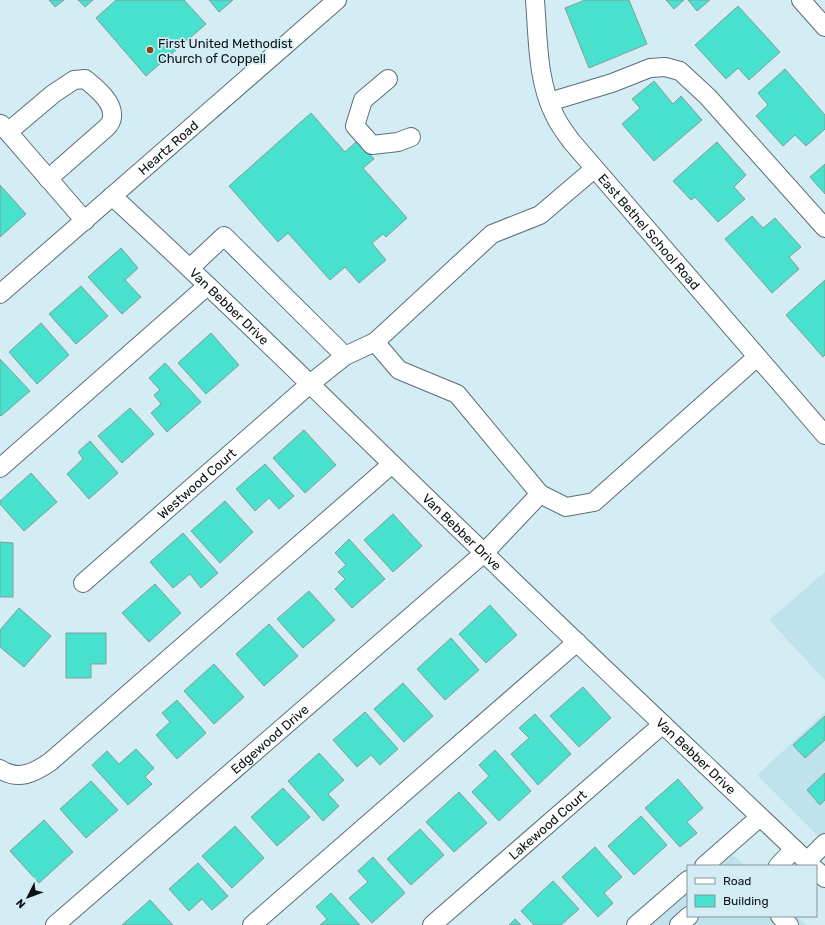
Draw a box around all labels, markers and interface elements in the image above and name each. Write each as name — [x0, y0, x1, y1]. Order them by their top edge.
place label: First United Methodist Church of Coppell — [158, 36, 293, 66]
marker: First United Methodist Church of Coppell — [145, 45, 155, 55]
street label: Heartz Road — [135, 117, 201, 178]
street label: East Bethel School Road — [595, 171, 703, 292]
street label: Van Bebber Drive — [187, 265, 272, 348]
street label: Westwood Court — [154, 445, 239, 522]
street label: Van Bebber Drive — [419, 490, 505, 573]
street label: Edgewood Drive — [228, 701, 311, 777]
street label: Van Bebber Drive — [653, 715, 739, 797]
street label: Lakewood Court — [505, 787, 589, 862]
legend — [687, 865, 817, 917]
text: Road — [723, 874, 751, 888]
north arrow — [8, 877, 48, 917]
text: Building — [723, 894, 769, 908]
text: N — [13, 896, 28, 911]

